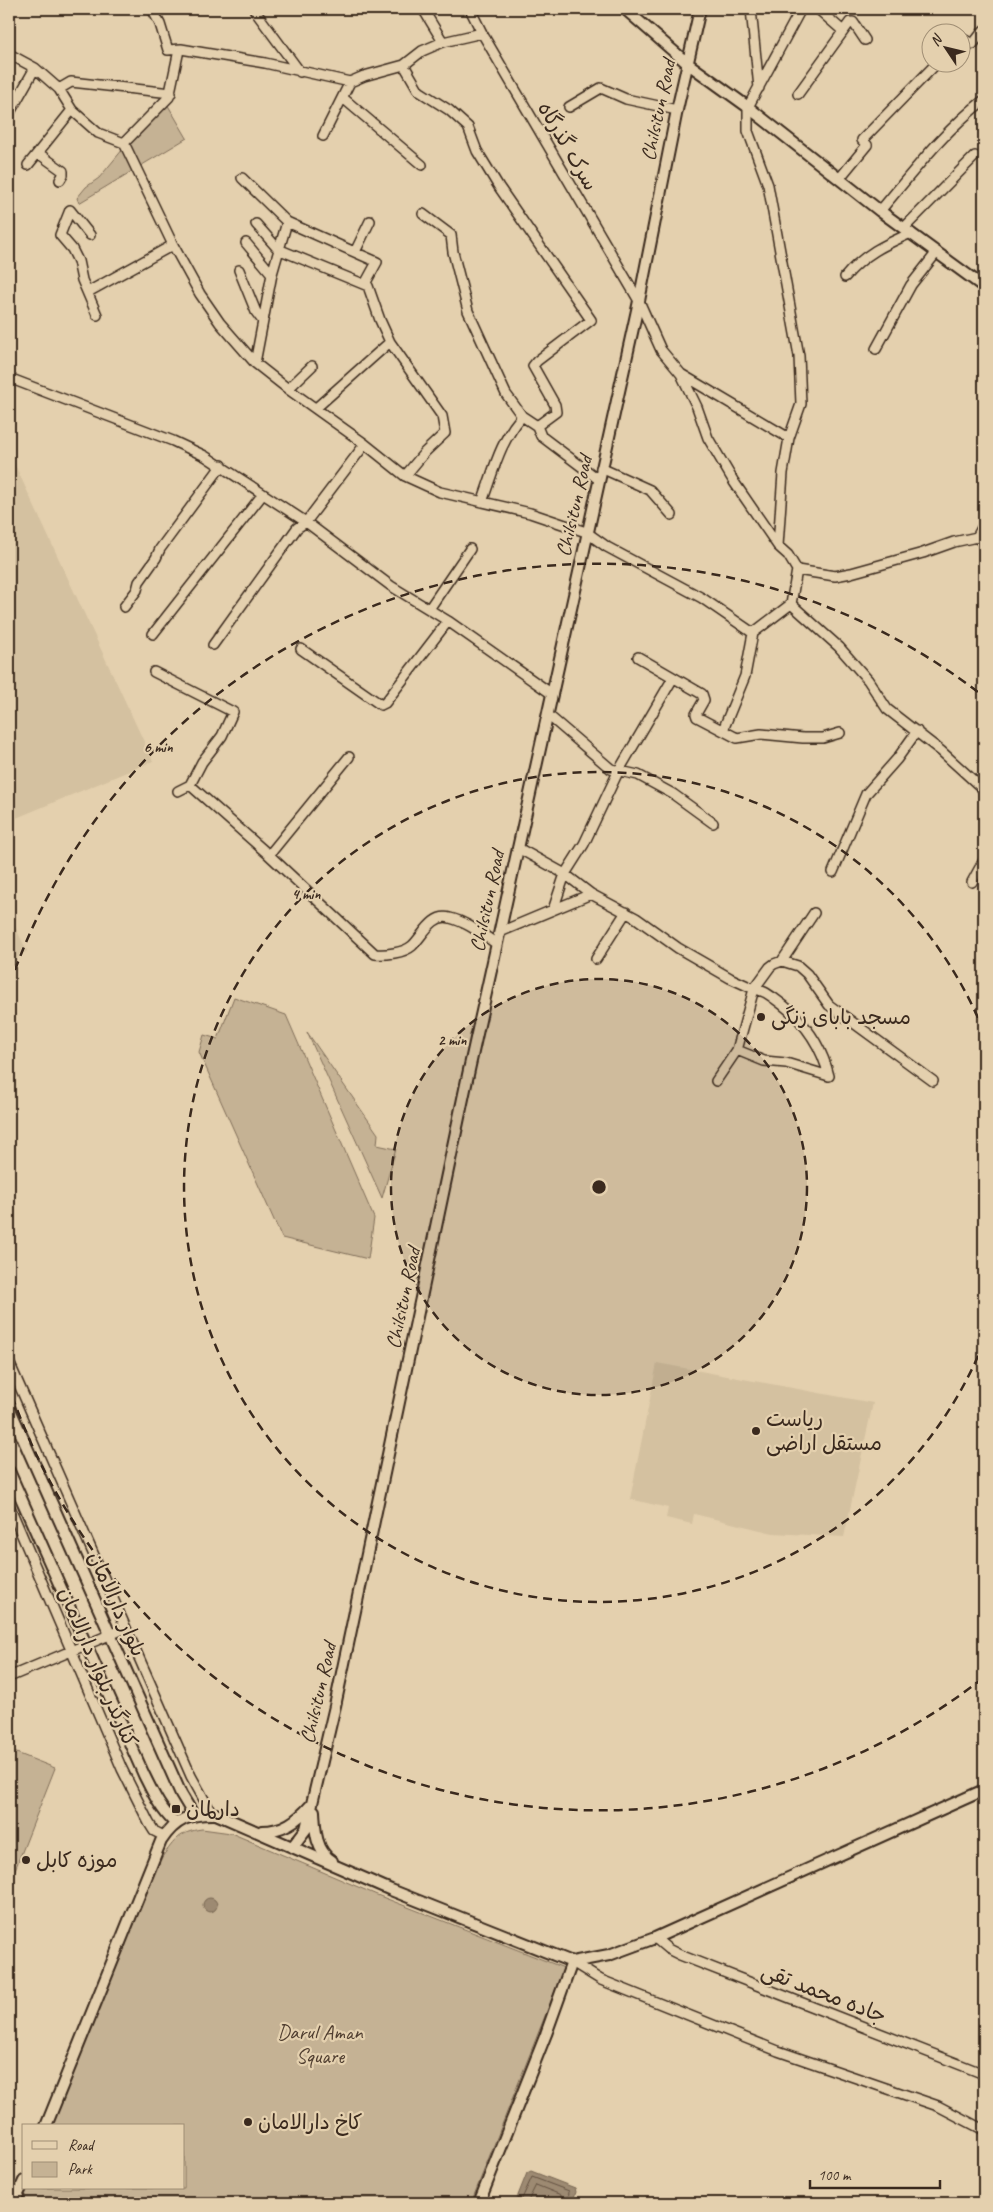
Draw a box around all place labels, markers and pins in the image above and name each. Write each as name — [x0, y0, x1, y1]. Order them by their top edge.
place label: مسجد بابای زنگی — [771, 1004, 911, 1031]
marker: مسجد بابای زنگی — [755, 1011, 767, 1023]
centre of rings — [590, 1178, 608, 1196]
place label: ریاست مستقل اراضی — [766, 1406, 882, 1457]
marker: ریاست مستقل اراضی — [750, 1425, 762, 1437]
place label: دارلمان — [186, 1796, 240, 1822]
marker: دارلمان — [170, 1803, 182, 1815]
place label: موزه کابل — [36, 1847, 117, 1873]
marker: موزه کابل — [20, 1854, 32, 1866]
place label: کاخ دارالامان — [258, 2109, 363, 2136]
marker: کاخ دارالامان — [242, 2116, 254, 2128]

